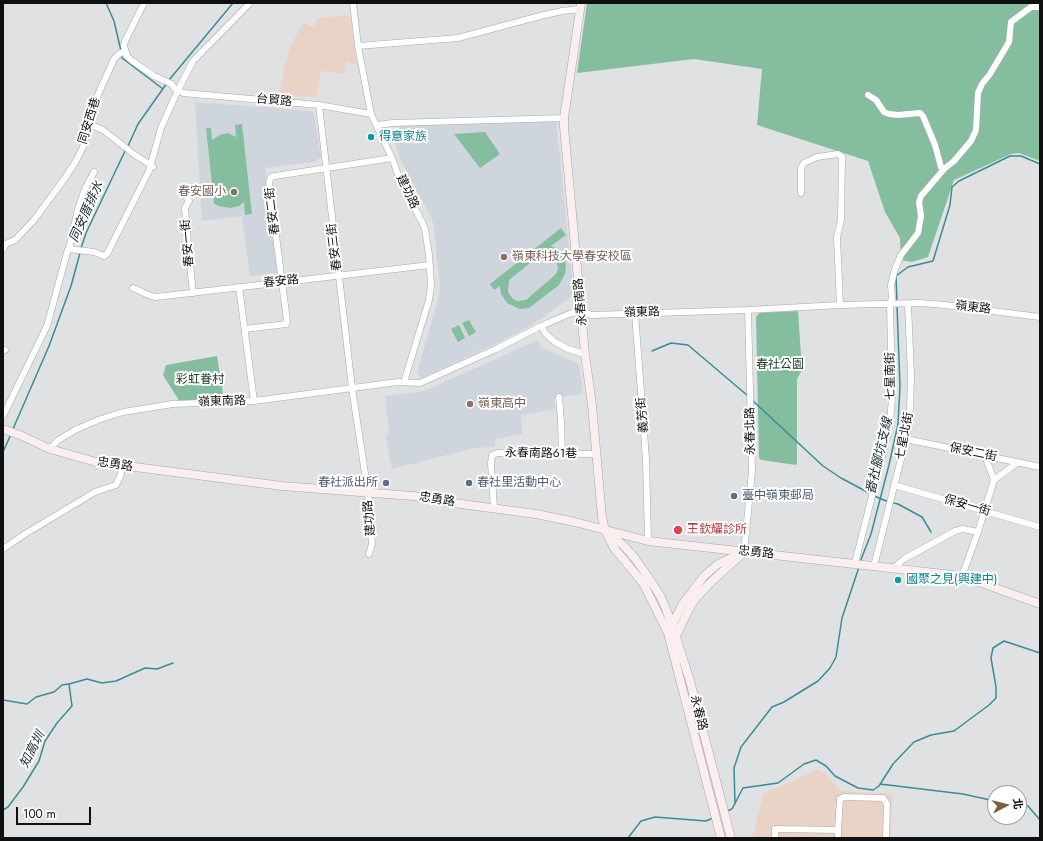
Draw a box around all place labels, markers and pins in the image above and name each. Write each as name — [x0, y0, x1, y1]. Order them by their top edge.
place label: 得意家族 — [379, 130, 427, 144]
marker: 得意家族 — [366, 132, 376, 142]
place label: 春安國小 — [178, 185, 226, 199]
marker: 春安國小 — [229, 187, 239, 197]
place label: 嶺東科技大學春安校區 — [512, 250, 632, 264]
marker: 嶺東科技大學春安校區 — [499, 252, 509, 262]
place label: 嶺東高中 — [478, 397, 526, 411]
marker: 嶺東高中 — [465, 399, 475, 409]
place label: 春社派出所 — [318, 476, 378, 490]
place label: 春社里活動中心 — [477, 476, 561, 490]
marker: 春社派出所 — [381, 478, 391, 488]
marker: 春社里活動中心 — [464, 478, 474, 488]
place label: 臺中嶺東郵局 — [742, 489, 814, 503]
marker: 臺中嶺東郵局 — [729, 491, 739, 501]
place label: 王欽耀診所 — [687, 523, 747, 537]
marker: 王欽耀診所 — [672, 524, 684, 536]
place label: 國聚之見(興建中) — [906, 573, 997, 587]
marker: 國聚之見(興建中) — [893, 575, 903, 585]

